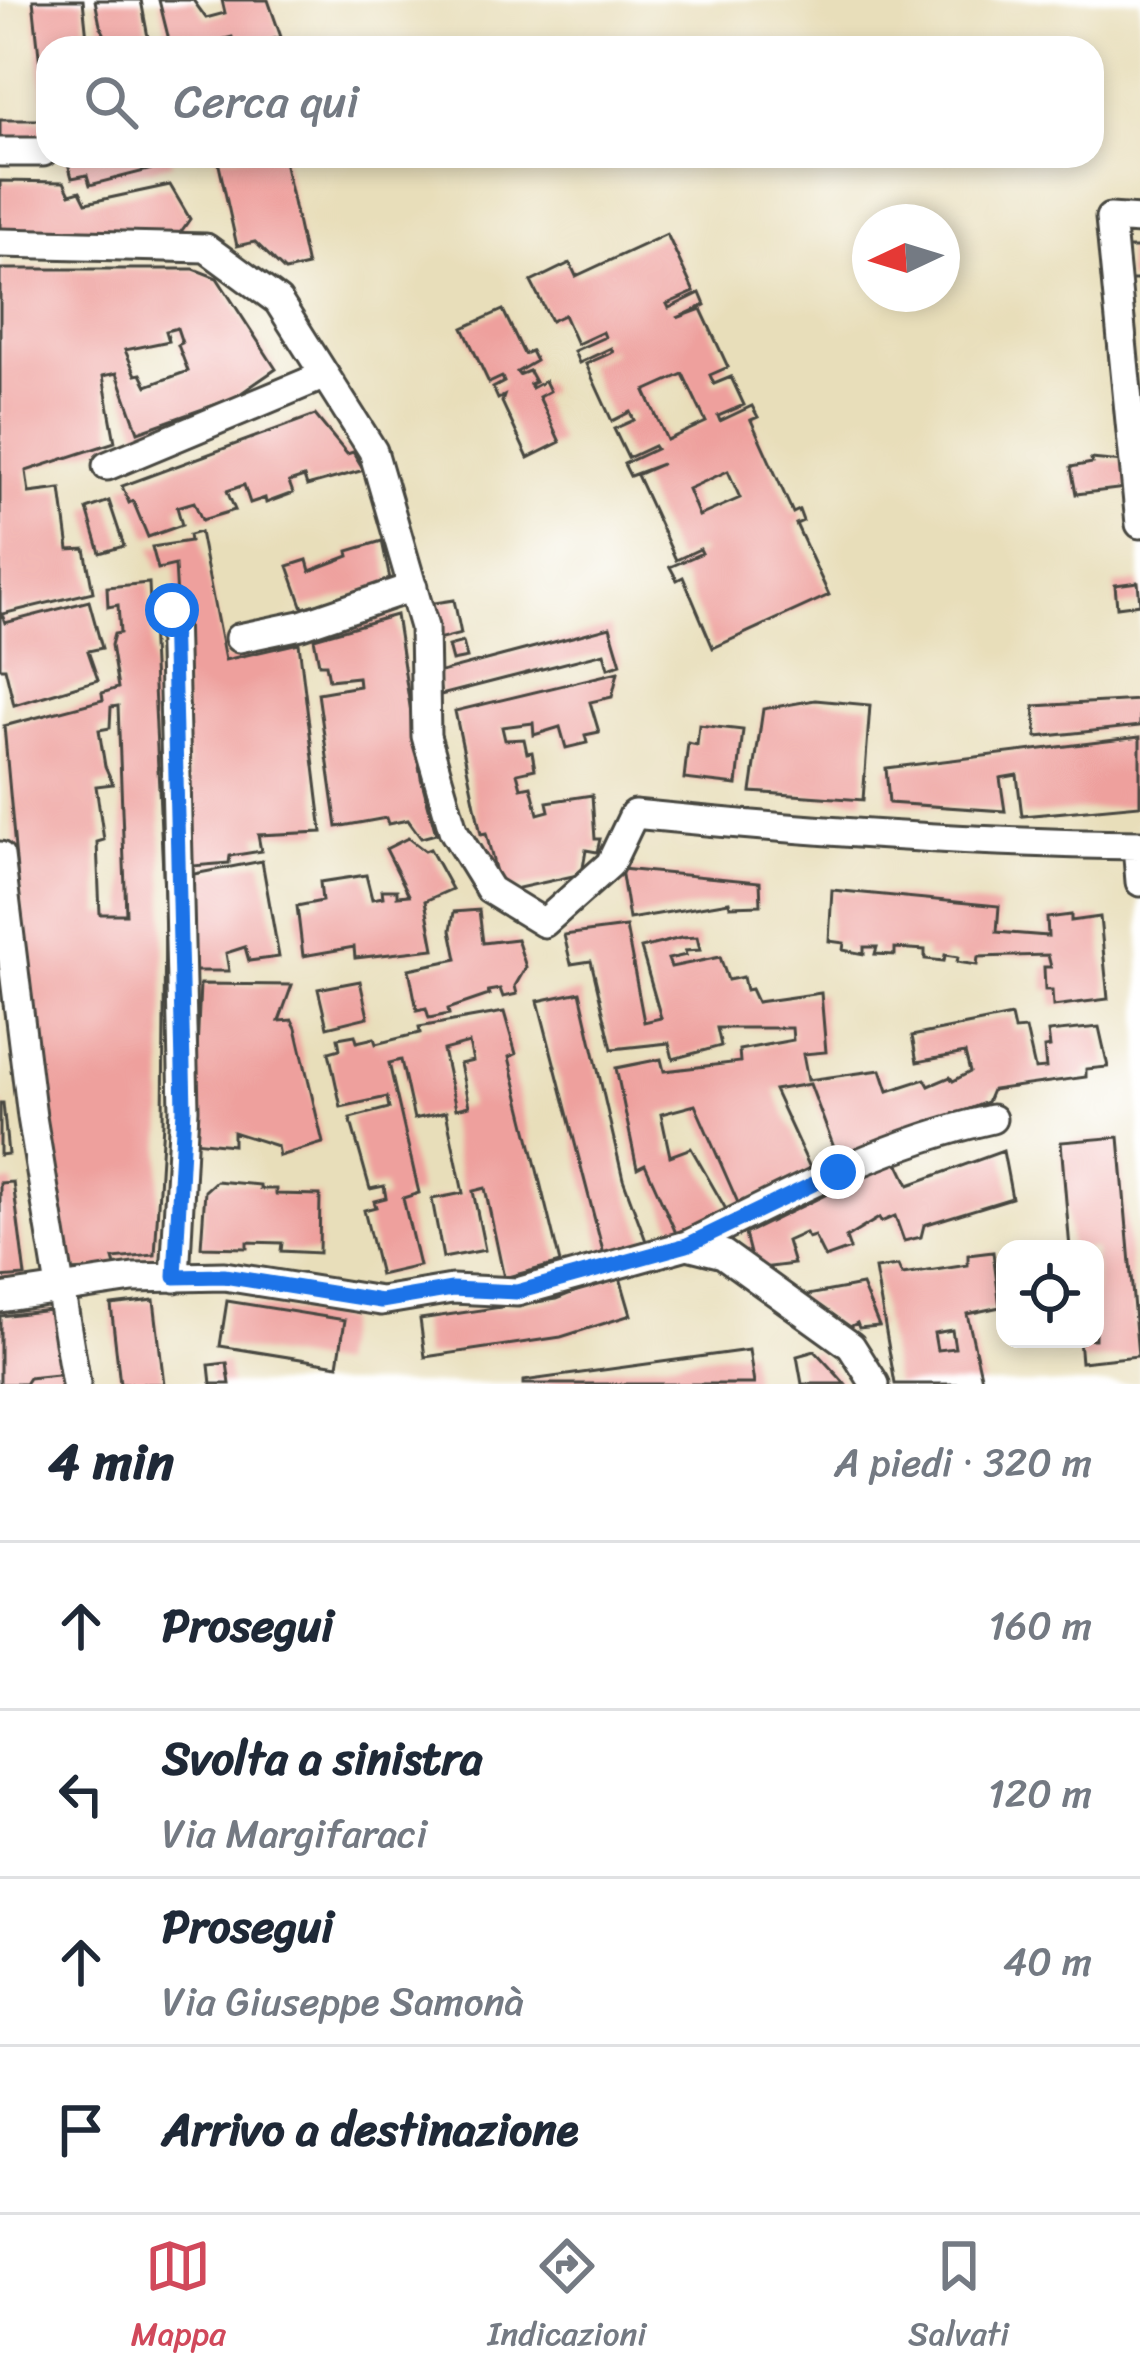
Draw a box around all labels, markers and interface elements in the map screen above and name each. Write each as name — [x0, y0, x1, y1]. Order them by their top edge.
search box — [36, 36, 1104, 168]
text: Cerca qui — [174, 62, 359, 142]
icon: search — [78, 69, 144, 135]
north arrow — [852, 204, 960, 312]
route start — [145, 583, 199, 637]
route end — [811, 1145, 865, 1199]
map controls — [996, 1240, 1104, 1348]
button: locate — [996, 1240, 1104, 1348]
text: 4 min — [48, 1417, 174, 1507]
text: A piedi · 320 m — [834, 1428, 1092, 1497]
text: Prosegui — [162, 1586, 334, 1666]
text: 160 m — [988, 1591, 1092, 1660]
icon: ahead — [48, 1593, 114, 1659]
text: Svolta a sinistra — [162, 1719, 483, 1799]
text: 120 m — [988, 1759, 1092, 1828]
icon: left — [48, 1761, 114, 1827]
text: Via Margifaraci — [162, 1799, 427, 1868]
text: Prosegui — [162, 1887, 334, 1967]
text: 40 m — [1003, 1927, 1092, 1996]
icon: ahead — [48, 1929, 114, 1995]
text: Via Giuseppe Samonà — [162, 1967, 524, 2036]
text: Arrivo a destinazione — [162, 2090, 578, 2170]
icon: arrive — [48, 2097, 114, 2163]
tab: Mappa — [131, 2233, 226, 2363]
tab: Indicazioni — [488, 2233, 646, 2363]
tab: Salvati — [908, 2233, 1009, 2363]

